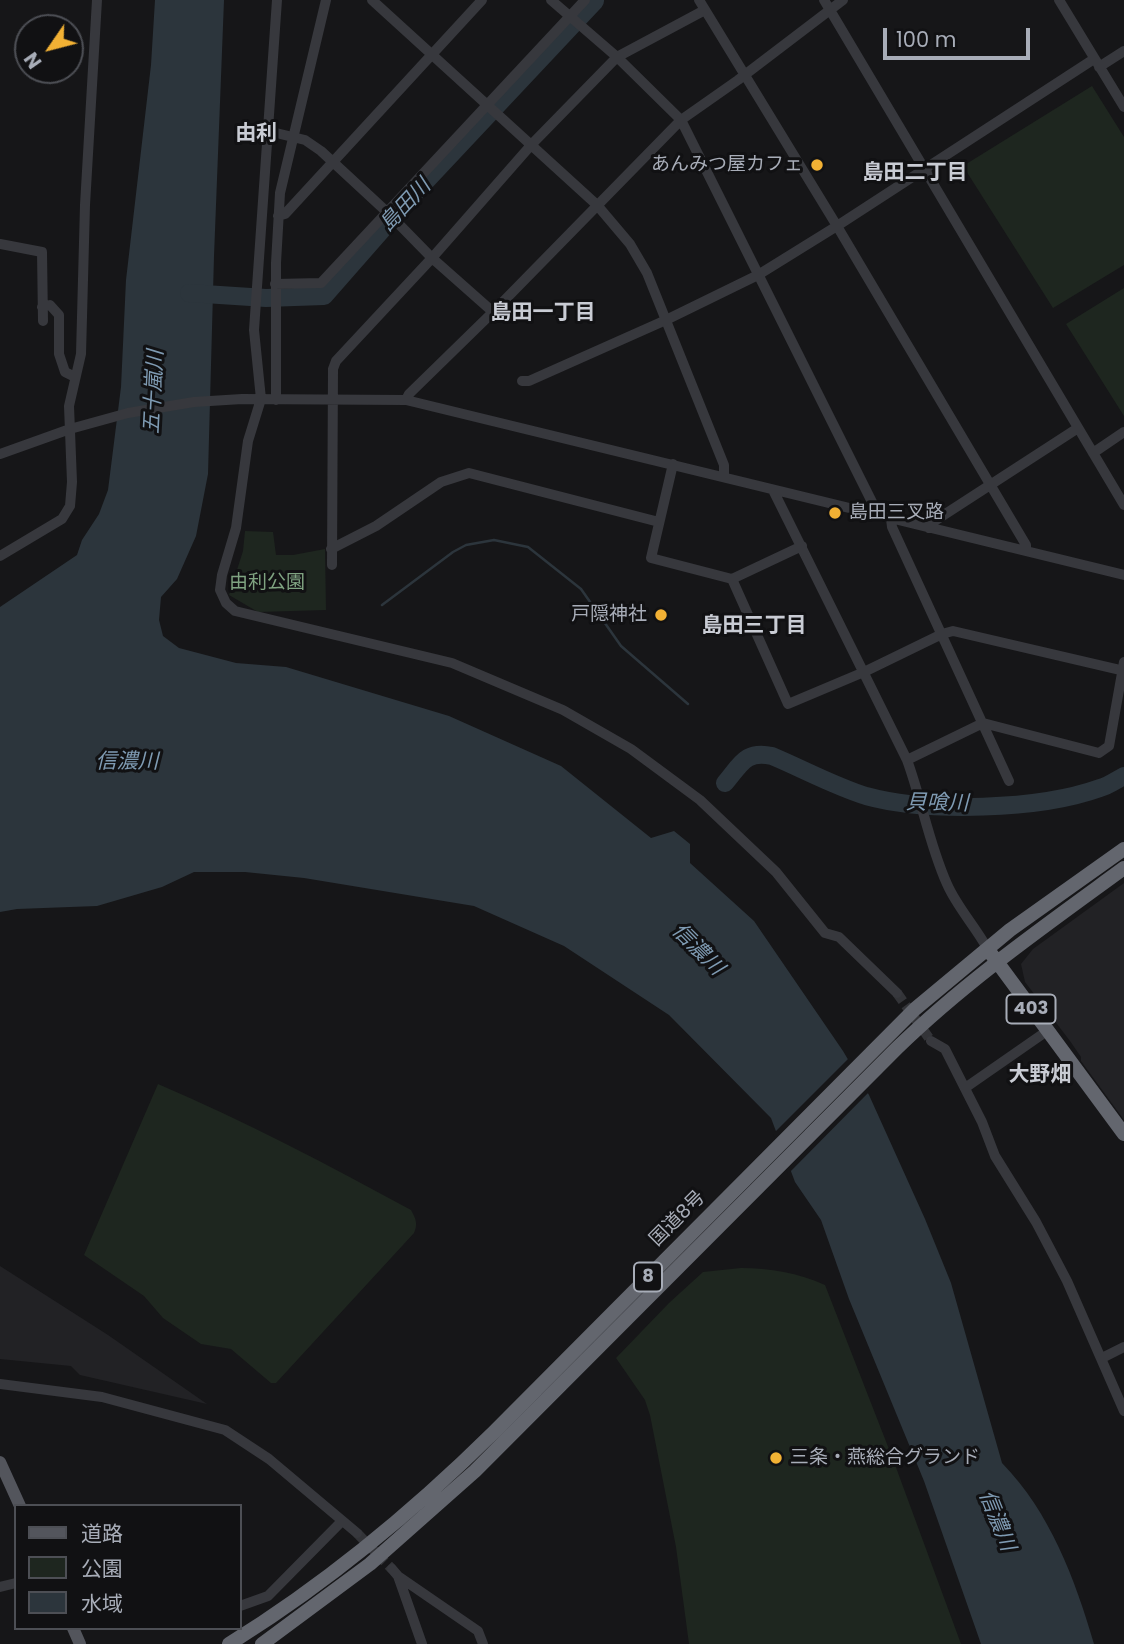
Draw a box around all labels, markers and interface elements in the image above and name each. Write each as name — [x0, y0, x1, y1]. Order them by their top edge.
north arrow — [14, 14, 84, 84]
scale bar — [886, 14, 1033, 58]
text: 100 m — [896, 25, 956, 54]
text: N — [18, 47, 48, 74]
district label: 由利 — [235, 122, 277, 148]
place label: あんみつ屋カフェ — [651, 154, 803, 176]
marker: あんみつ屋カフェ — [809, 157, 825, 173]
district label: 島田二丁目 — [863, 161, 967, 187]
water label: 島田川 — [375, 174, 437, 238]
district label: 島田一丁目 — [491, 301, 595, 327]
water label: 五十嵐川 — [140, 349, 170, 435]
place label: 島田三叉路 — [849, 502, 944, 524]
marker: 島田三叉路 — [827, 505, 843, 521]
park label: 由利公園 — [229, 572, 305, 594]
place label: 戸隠神社 — [571, 604, 647, 626]
marker: 戸隠神社 — [653, 607, 669, 623]
district label: 島田三丁目 — [702, 614, 806, 640]
water label: 信濃川 — [96, 750, 158, 776]
water label: 貝喰川 — [905, 791, 969, 817]
water label: 信濃川 — [666, 919, 728, 981]
road number: 403 — [1006, 994, 1056, 1024]
district label: 大野畑 — [1009, 1063, 1071, 1089]
street label: 国道8号 — [646, 1187, 710, 1251]
road number: 8 — [634, 1262, 662, 1292]
place label: 三条・燕総合グランド — [790, 1447, 980, 1469]
marker: 三条・燕総合グランド — [768, 1450, 784, 1466]
water label: 信濃川 — [973, 1487, 1019, 1555]
legend — [14, 1504, 242, 1630]
text: 道路 — [81, 1519, 123, 1548]
text: 公園 — [81, 1554, 123, 1583]
text: 水域 — [81, 1589, 123, 1618]

